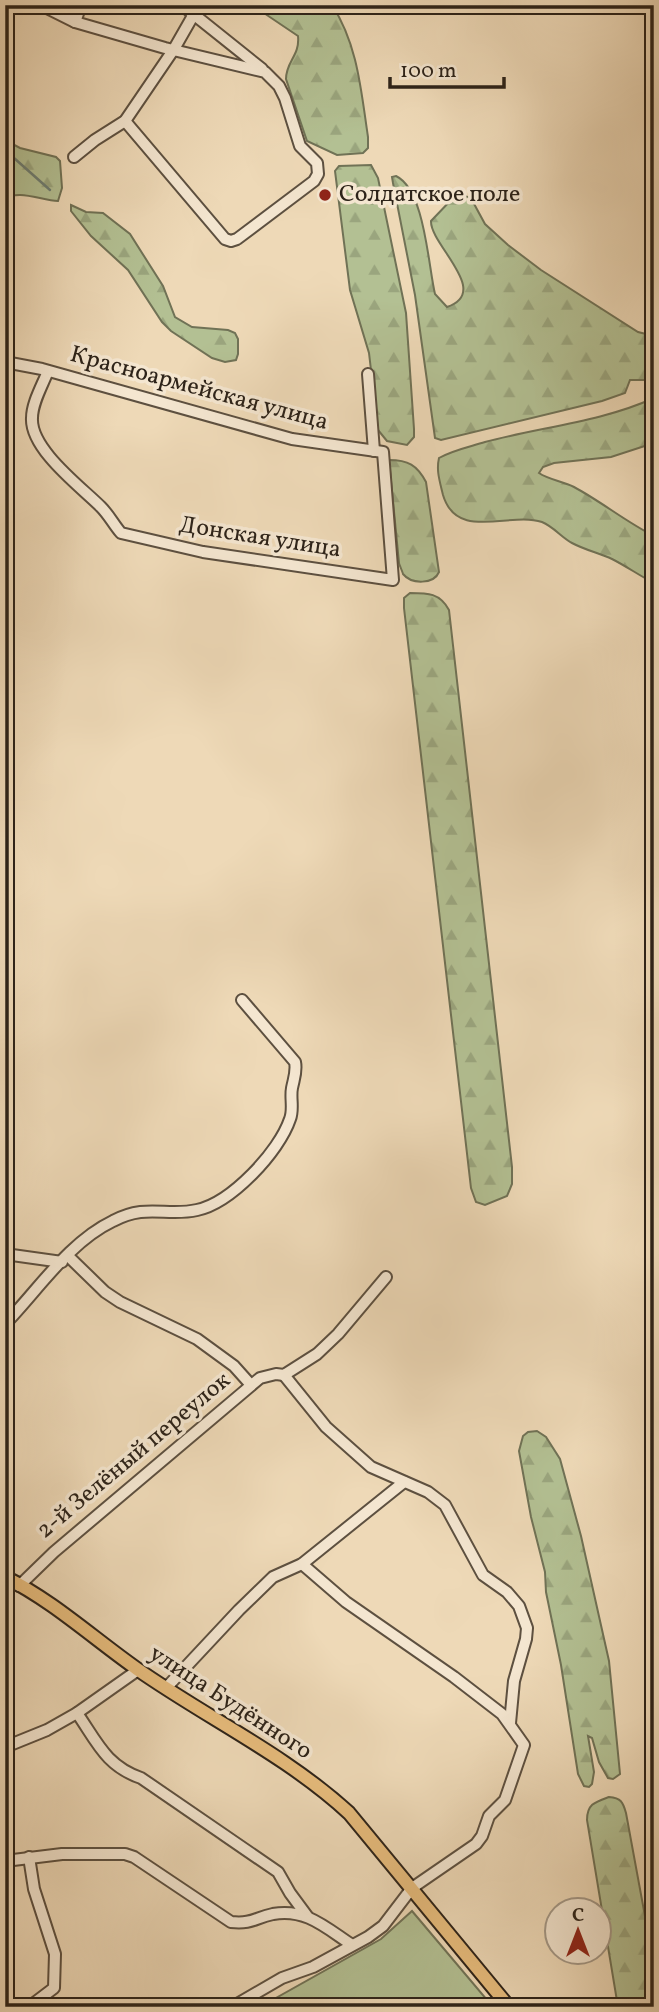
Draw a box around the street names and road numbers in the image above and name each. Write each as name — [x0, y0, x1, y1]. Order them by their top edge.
street label: Красноармейская улица — [66, 338, 332, 440]
street label: Донская улица — [177, 508, 343, 568]
street label: 2-й Зелёный переулок — [30, 1364, 239, 1547]
street label: улица Будённого — [142, 1637, 318, 1769]

